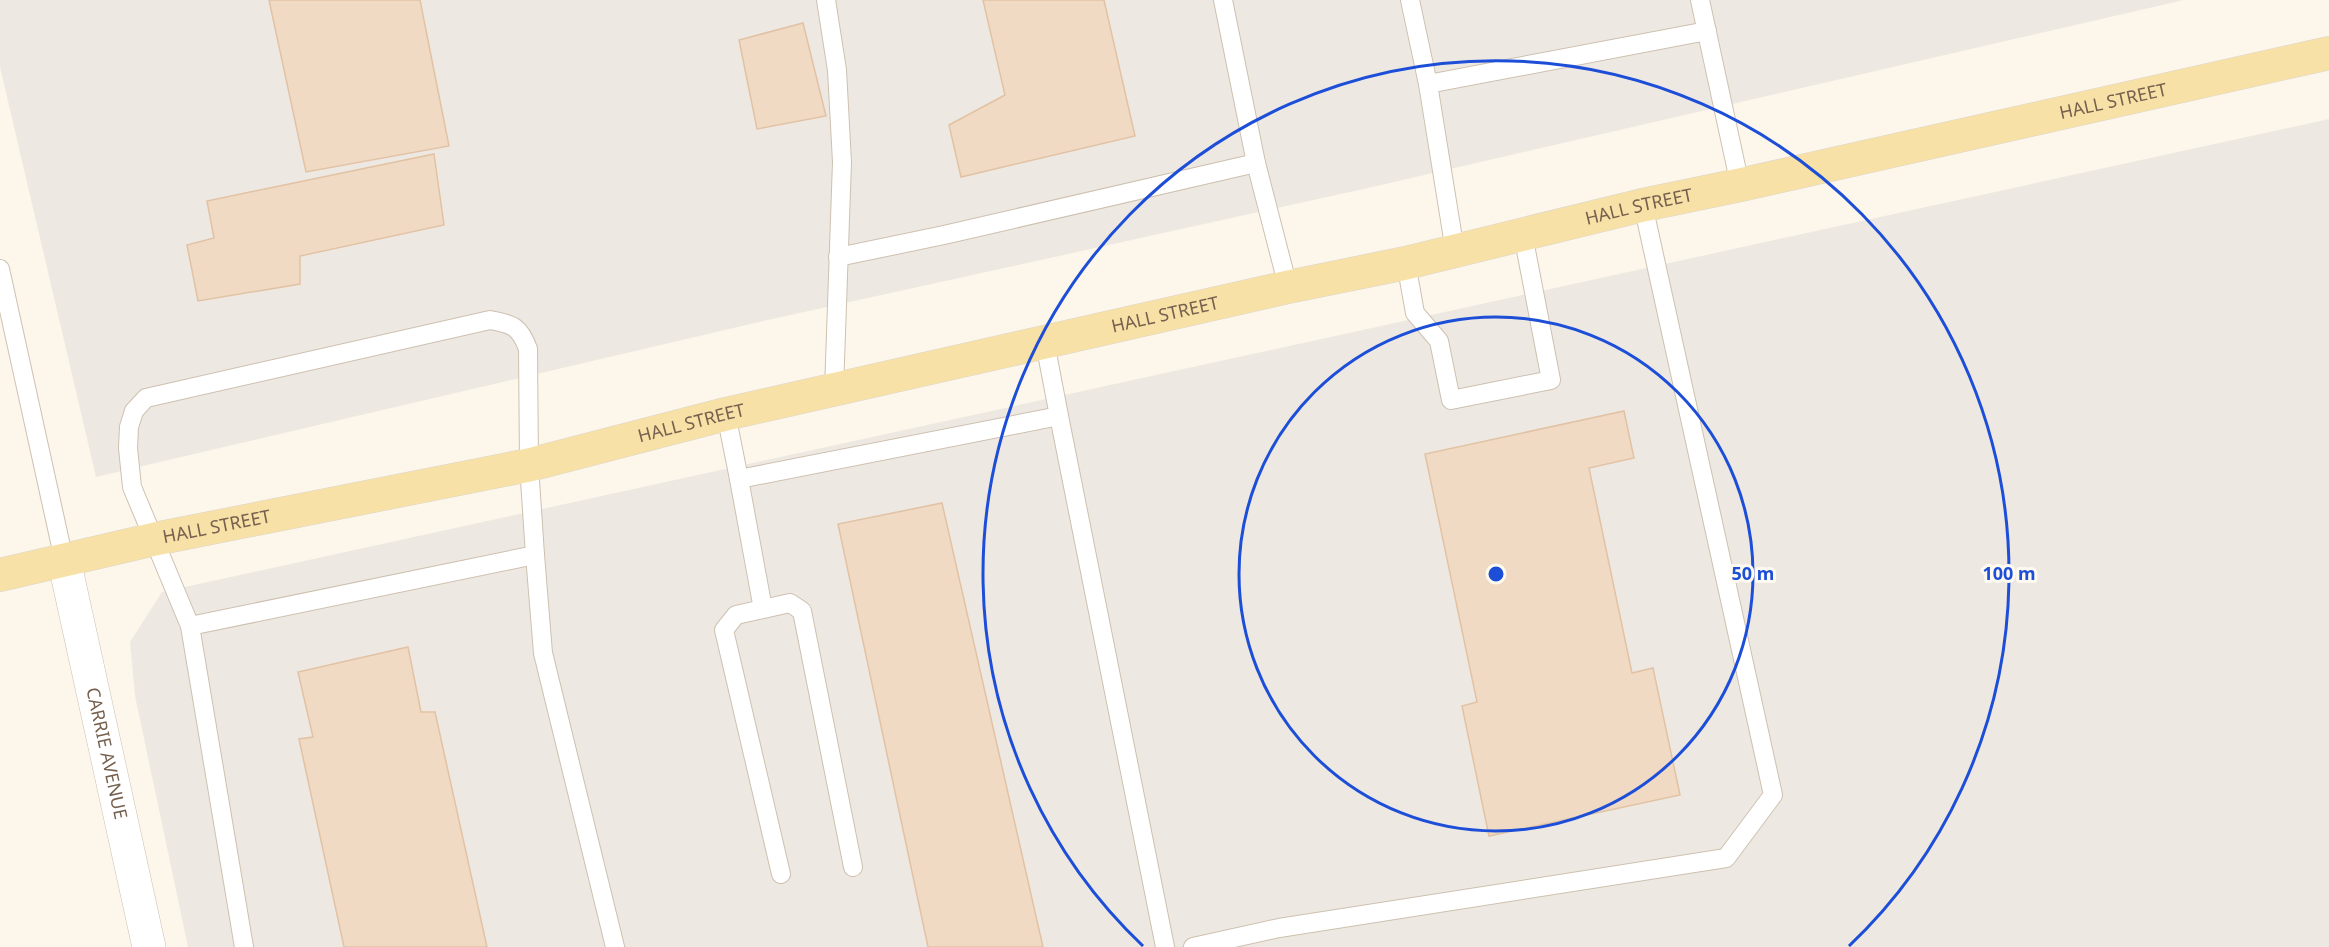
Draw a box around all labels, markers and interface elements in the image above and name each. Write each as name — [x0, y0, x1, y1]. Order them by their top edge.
street label: HALL STREET — [2057, 77, 2169, 124]
street label: HALL STREET — [1582, 182, 1695, 230]
street label: HALL STREET — [1109, 290, 1221, 338]
street label: HALL STREET — [635, 397, 747, 447]
street label: HALL STREET — [160, 503, 273, 548]
text: 50 m — [1732, 561, 1774, 585]
text: 100 m — [1982, 561, 2036, 585]
centre of rings — [1486, 564, 1506, 584]
street label: CARRIE AVENUE — [81, 685, 134, 821]

